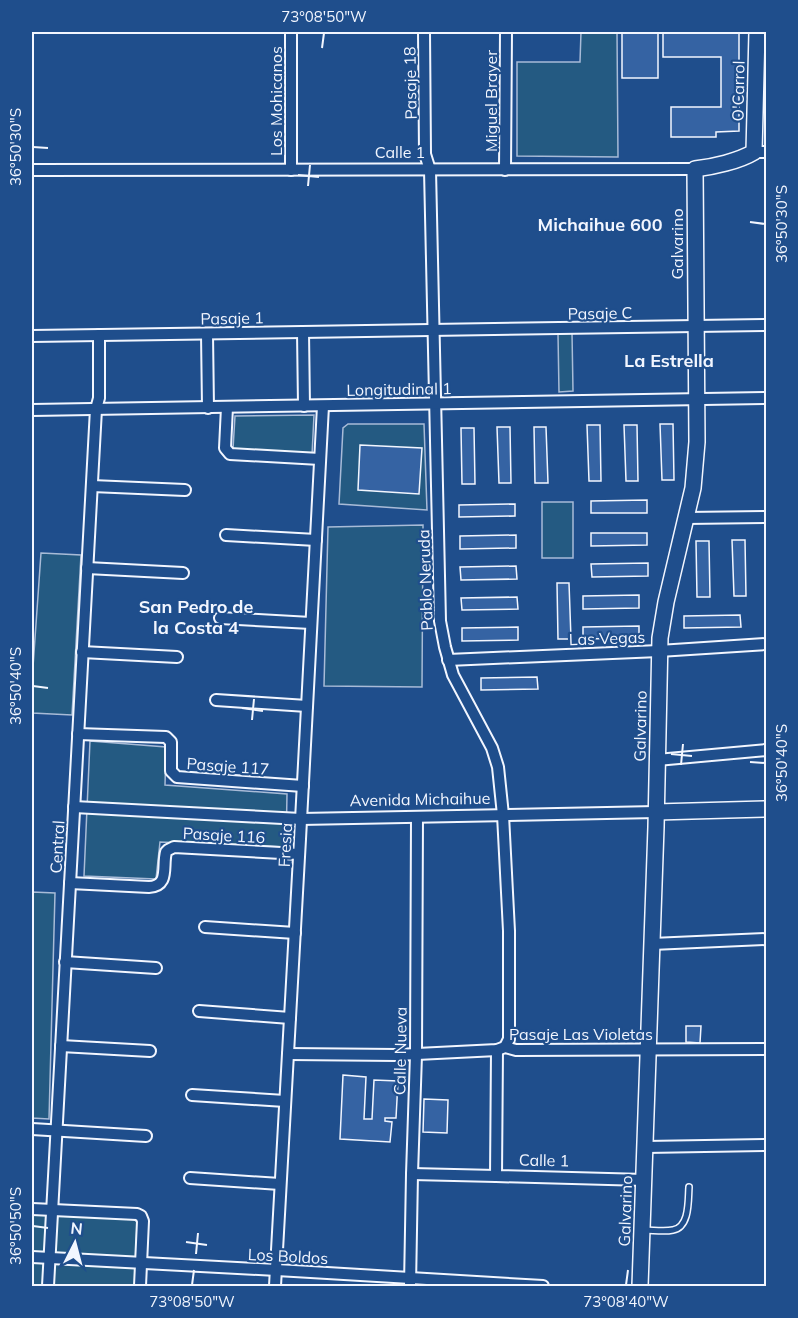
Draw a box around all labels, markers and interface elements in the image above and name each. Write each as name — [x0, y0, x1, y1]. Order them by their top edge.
text: 73°08'50"W — [281, 7, 367, 26]
street label: Los Mohicanos — [266, 46, 286, 156]
street label: Pasaje 18 — [399, 46, 421, 120]
street label: Miguel Brayer — [481, 50, 501, 152]
street label: O'Carrol — [727, 61, 749, 121]
text: 36°50'30"S — [6, 108, 25, 186]
street label: Calle 1 — [375, 142, 425, 162]
text: 36°50'30"S — [772, 185, 791, 263]
street label: Galvarino — [667, 208, 687, 280]
district label: Michaihue 600 — [538, 213, 663, 236]
street label: Pasaje C — [567, 302, 633, 324]
street label: Pasaje 1 — [200, 307, 264, 329]
district label: La Estrella — [624, 349, 714, 372]
street label: Longitudinal 1 — [346, 378, 452, 400]
street label: Pablo Neruda — [413, 529, 437, 631]
district label: San Pedro de la Costa 4 — [139, 595, 253, 639]
street label: Las Vegas — [568, 627, 646, 649]
text: 36°50'40"S — [6, 647, 25, 725]
street label: Galvarino — [629, 690, 651, 762]
text: 36°50'40"S — [772, 724, 791, 802]
street label: Pasaje 117 — [186, 753, 270, 779]
street label: Avenida Michaihue — [350, 788, 490, 810]
street label: Central — [46, 820, 68, 874]
street label: Fresia — [274, 822, 296, 868]
street label: Pasaje 116 — [182, 823, 266, 847]
street label: Calle Nueva — [389, 1007, 411, 1095]
street label: Pasaje Las Violetas — [509, 1024, 653, 1044]
street label: Calle 1 — [519, 1150, 569, 1170]
street label: Galvarino — [614, 1175, 636, 1247]
text: 36°50'50"S — [6, 1187, 25, 1265]
north arrow — [45, 1213, 105, 1273]
text: N — [70, 1218, 84, 1239]
street label: Los Boldos — [247, 1244, 329, 1268]
text: 73°08'50"W — [149, 1292, 235, 1311]
text: 73°08'40"W — [583, 1292, 669, 1311]

